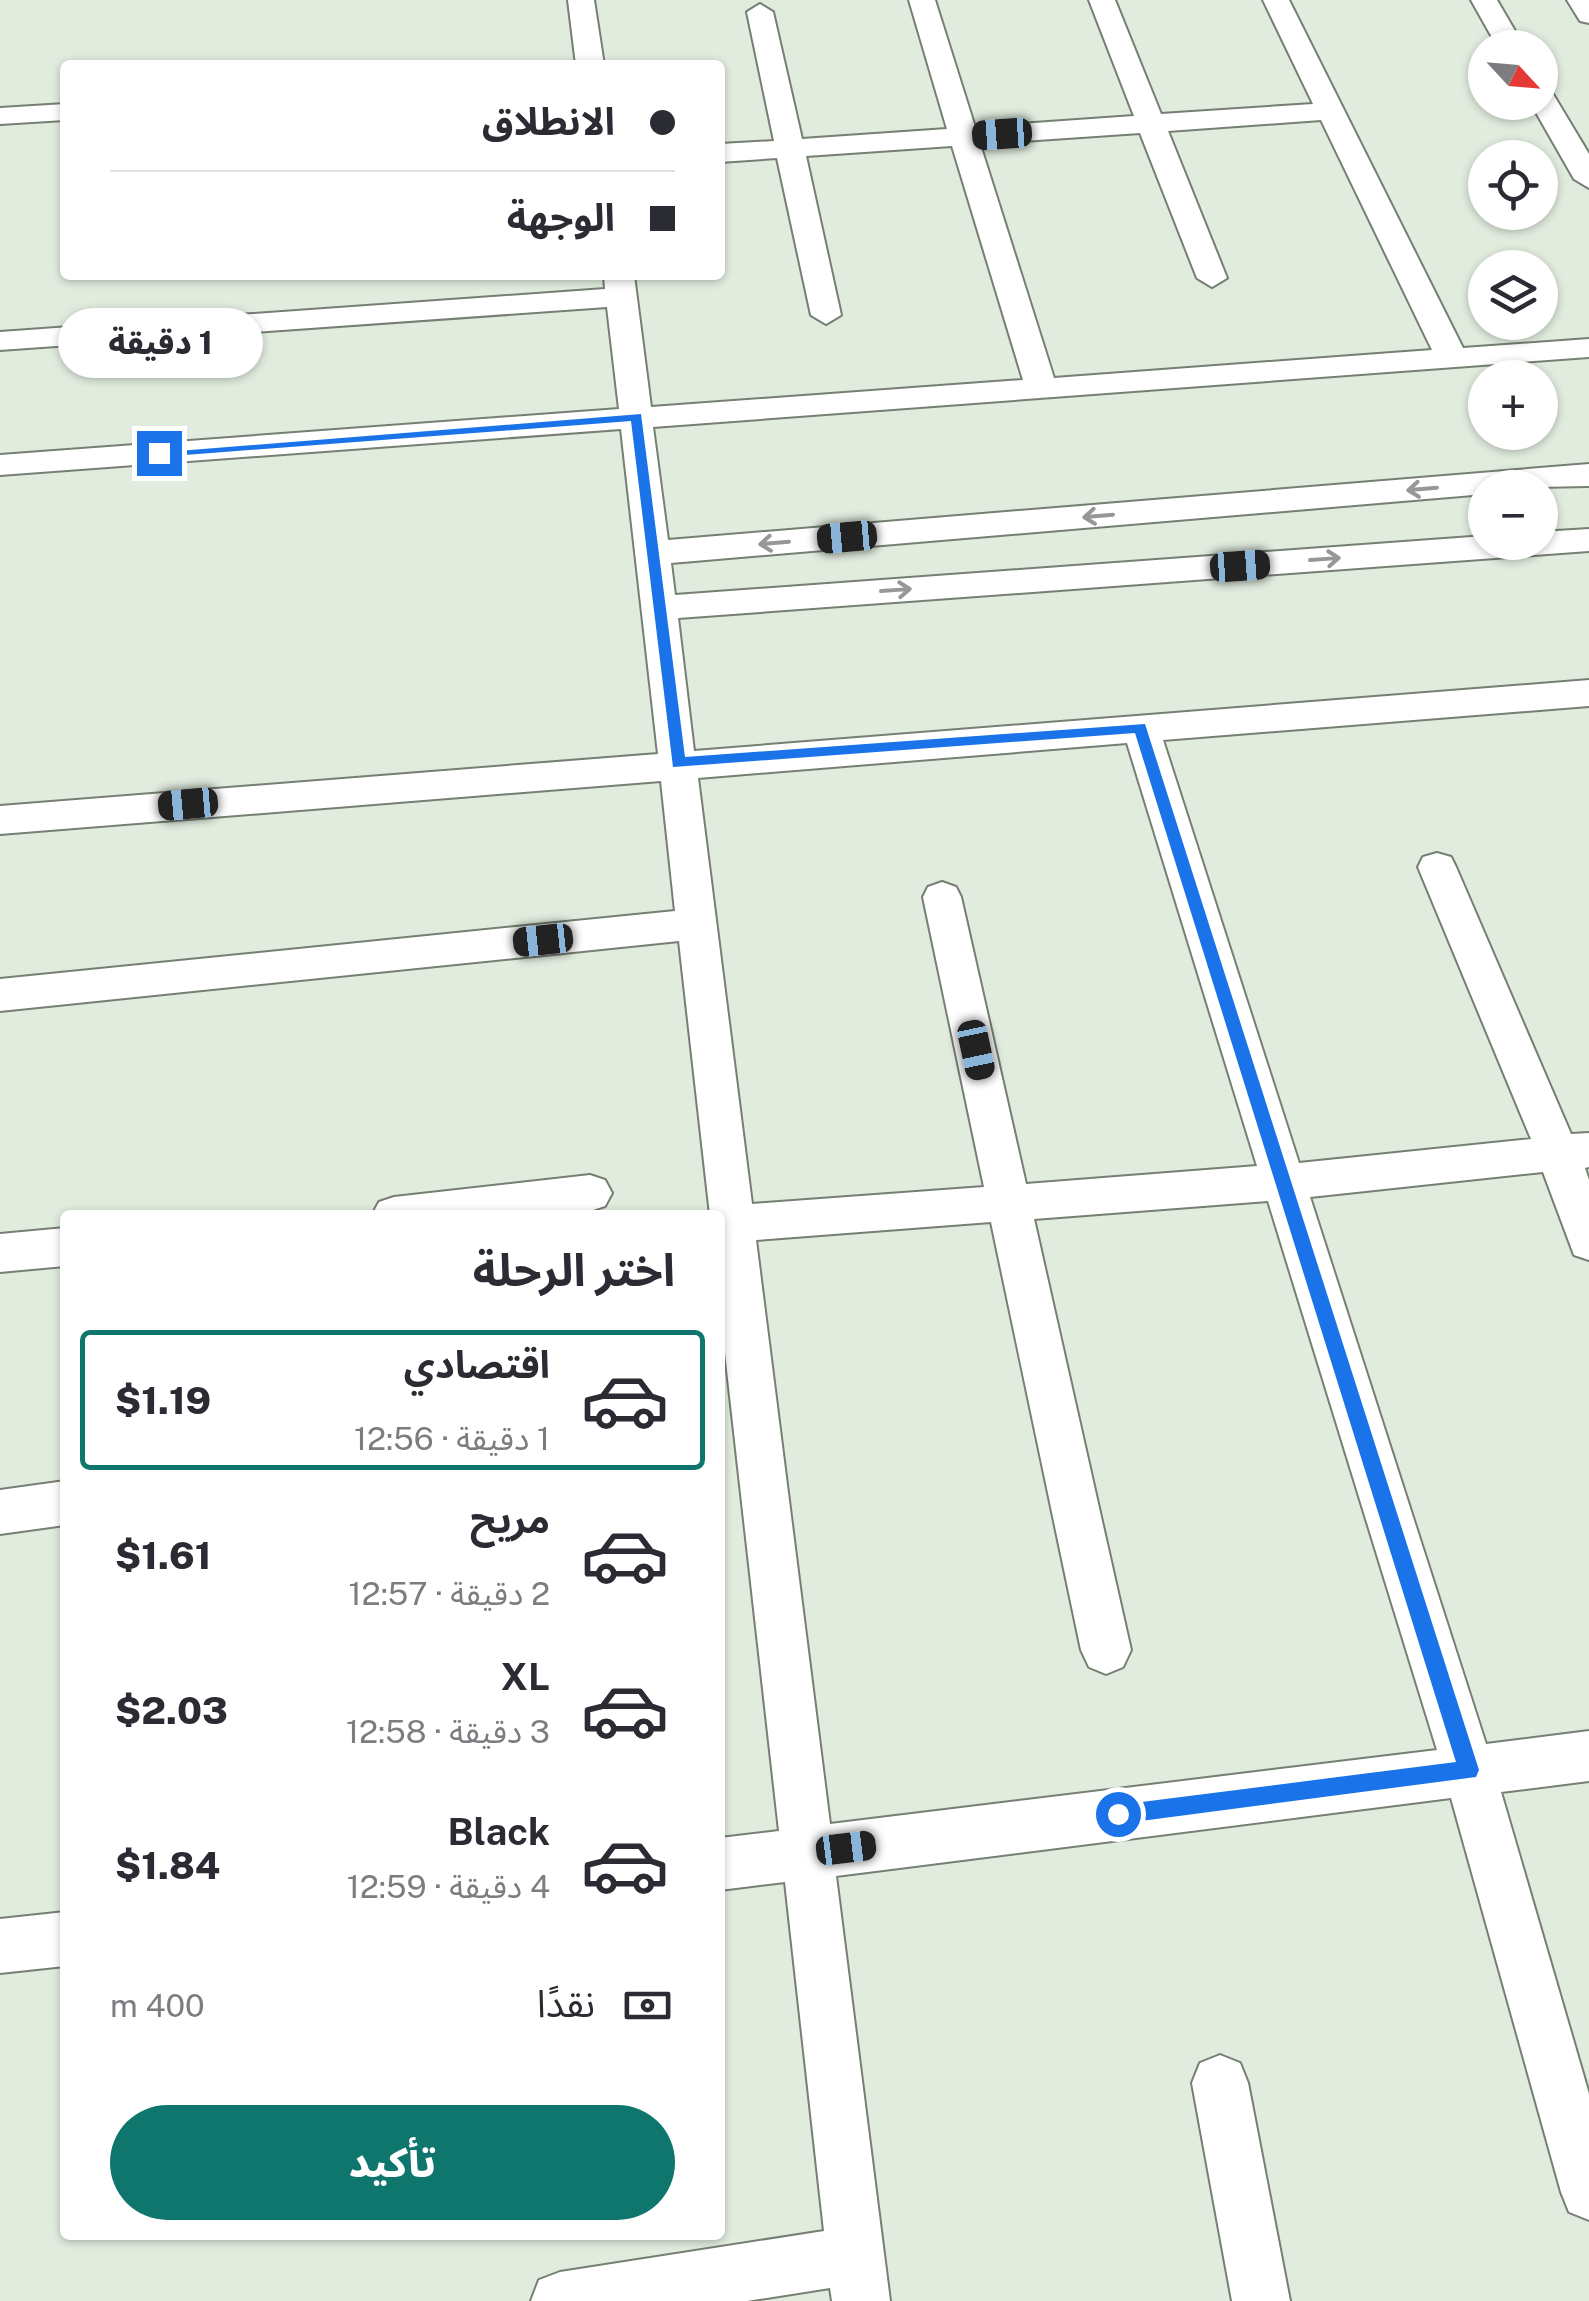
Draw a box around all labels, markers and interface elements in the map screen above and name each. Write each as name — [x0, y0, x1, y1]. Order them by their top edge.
north arrow — [1468, 30, 1558, 120]
map controls — [1468, 30, 1558, 560]
text: الانطلاق — [482, 99, 615, 144]
car — [971, 117, 1033, 151]
button: locate — [1468, 140, 1558, 230]
text: الوجهة — [507, 195, 615, 240]
button: layers — [1468, 250, 1558, 340]
callout: 1 دقيقة — [56, 308, 262, 378]
text: 1 دقيقة — [108, 324, 213, 361]
button: + — [1468, 360, 1558, 450]
route end — [137, 431, 182, 476]
button: − — [1468, 470, 1558, 560]
one-way arrow — [1407, 480, 1439, 499]
one-way arrow — [1083, 507, 1115, 526]
car — [816, 519, 878, 555]
one-way arrow — [759, 534, 791, 553]
car — [1209, 549, 1271, 583]
one-way arrow — [1309, 550, 1341, 569]
one-way arrow — [880, 581, 912, 600]
car — [157, 786, 219, 822]
car — [512, 922, 574, 958]
car — [955, 1018, 997, 1082]
text: اختر الرحلة — [473, 1243, 675, 1296]
text: اقتصادي — [404, 1342, 550, 1387]
icon: car — [580, 1355, 670, 1445]
text: $1.19 — [115, 1378, 211, 1423]
text: 1 دقيقة · 12:56 — [354, 1420, 550, 1457]
text: مريح — [470, 1497, 550, 1542]
icon: car — [580, 1510, 670, 1600]
text: $1.61 — [115, 1533, 211, 1578]
text: 2 دقيقة · 12:57 — [349, 1575, 550, 1612]
text: XL — [501, 1654, 550, 1699]
icon: car — [580, 1665, 670, 1755]
text: $2.03 — [115, 1688, 228, 1733]
text: 3 دقيقة · 12:58 — [346, 1713, 550, 1750]
route start — [1096, 1792, 1141, 1837]
text: Black — [447, 1809, 550, 1854]
icon: car — [580, 1820, 670, 1910]
car — [814, 1829, 878, 1867]
text: $1.84 — [115, 1843, 220, 1888]
text: 4 دقيقة · 12:59 — [347, 1868, 550, 1905]
icon: cash — [620, 1978, 675, 2033]
text: نقدًا — [537, 1981, 595, 2026]
text: 400 m — [110, 1987, 205, 2024]
button: تأكيد — [110, 2105, 675, 2220]

